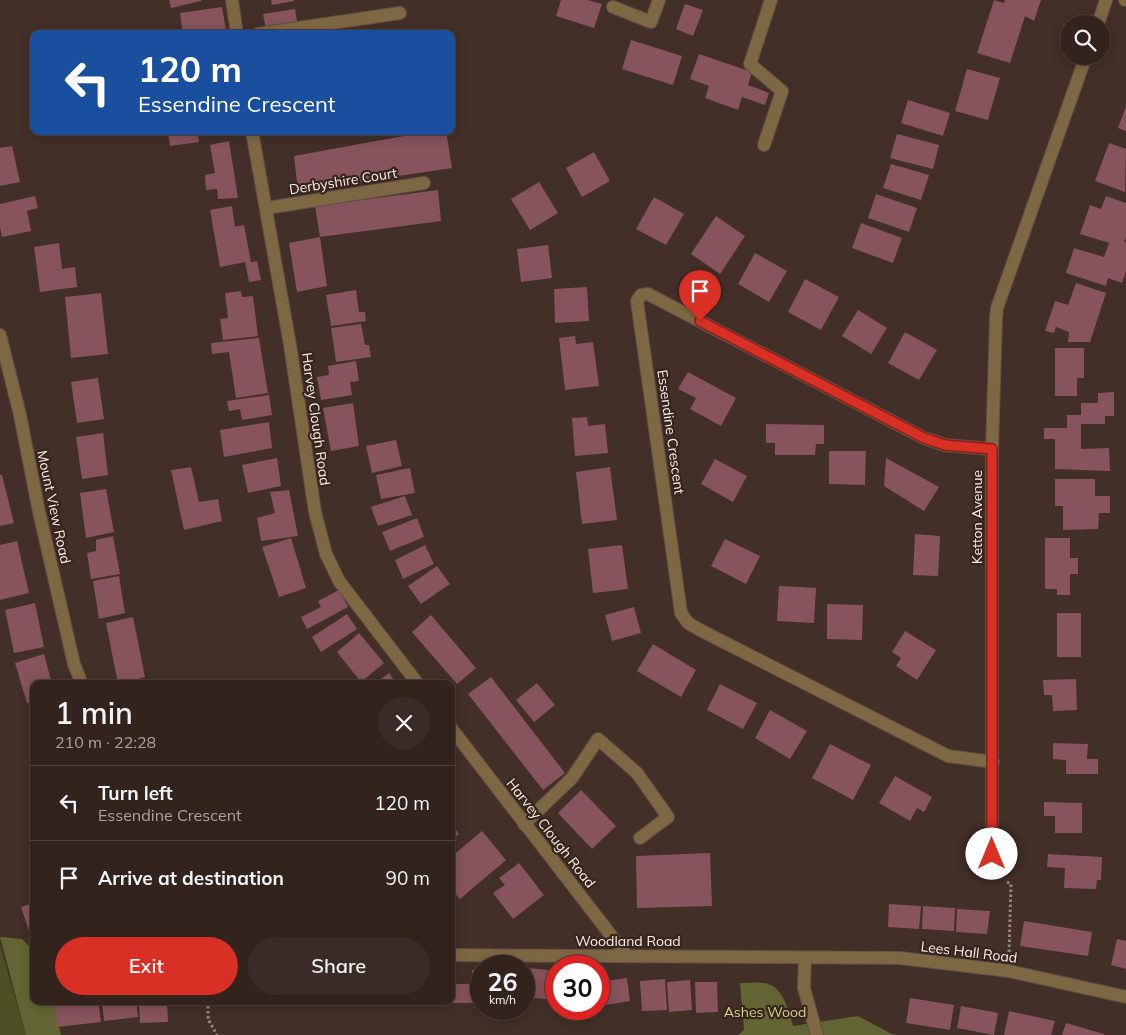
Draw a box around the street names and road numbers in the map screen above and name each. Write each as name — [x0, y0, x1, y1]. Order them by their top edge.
street label: Derbyshire Court — [288, 164, 398, 198]
street label: Harvey Clough Road — [298, 351, 334, 487]
street label: Essendine Crescent — [653, 369, 689, 496]
street label: Mount View Road — [33, 449, 75, 565]
street label: Ketton Avenue — [968, 470, 986, 564]
street label: Harvey Clough Road — [503, 775, 599, 891]
street label: Woodland Road — [575, 932, 681, 950]
street label: Lees Hall Road — [920, 937, 1018, 967]

